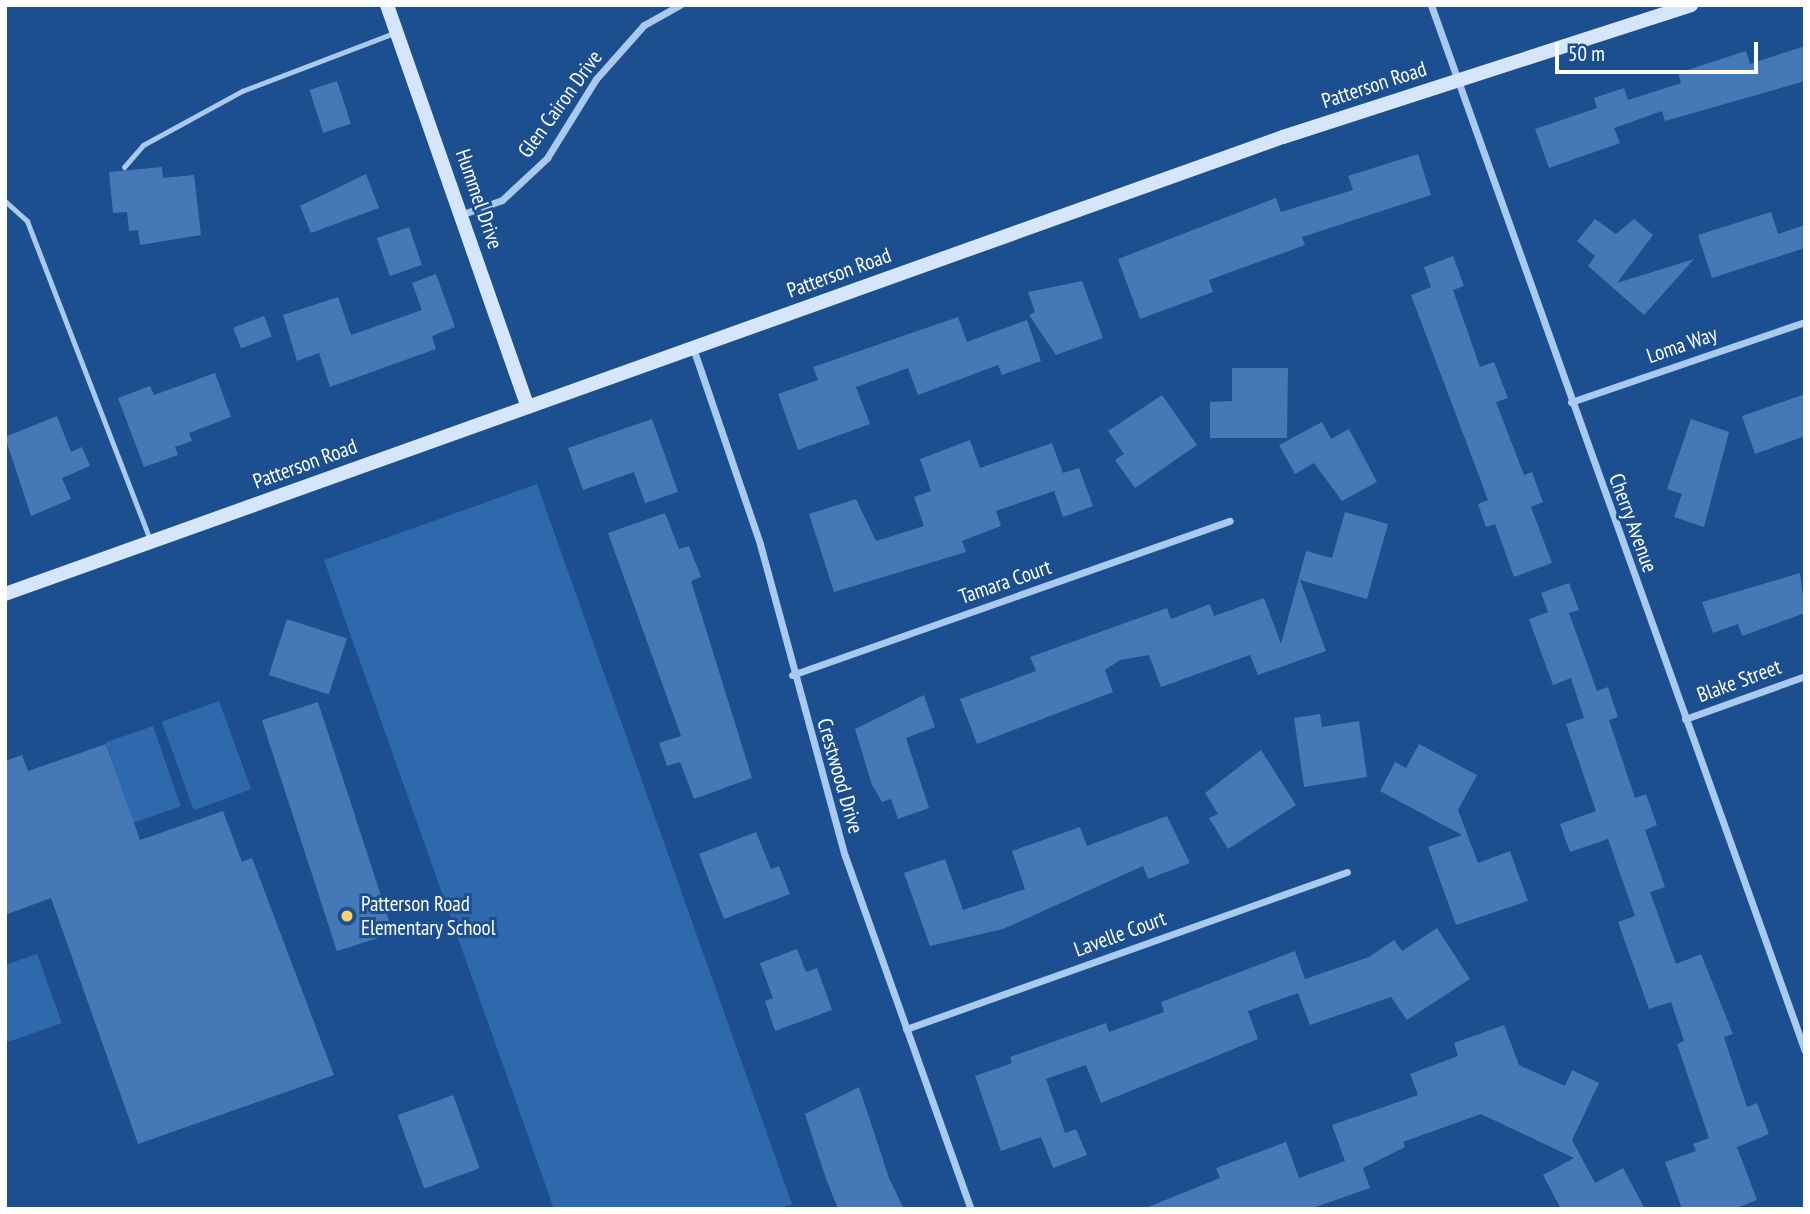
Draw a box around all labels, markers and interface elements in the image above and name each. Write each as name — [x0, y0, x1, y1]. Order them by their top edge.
scale bar — [1558, 28, 1761, 72]
text: 50 m — [1568, 40, 1605, 67]
street label: Glen Cairon Drive — [513, 45, 607, 163]
street label: Patterson Road — [1318, 56, 1430, 114]
street label: Hummel Drive — [450, 146, 508, 252]
street label: Patterson Road — [784, 243, 894, 303]
street label: Loma Way — [1643, 321, 1721, 369]
street label: Patterson Road — [250, 434, 360, 494]
street label: Cherry Avenue — [1603, 470, 1663, 576]
street label: Tamara Court — [956, 554, 1054, 610]
street label: Blake Street — [1693, 654, 1785, 708]
street label: Crestwood Drive — [812, 715, 868, 837]
place label: Patterson Road Elementary School — [361, 891, 496, 941]
street label: Lavelle Court — [1071, 906, 1169, 962]
marker: Patterson Road Elementary School — [339, 908, 355, 924]

